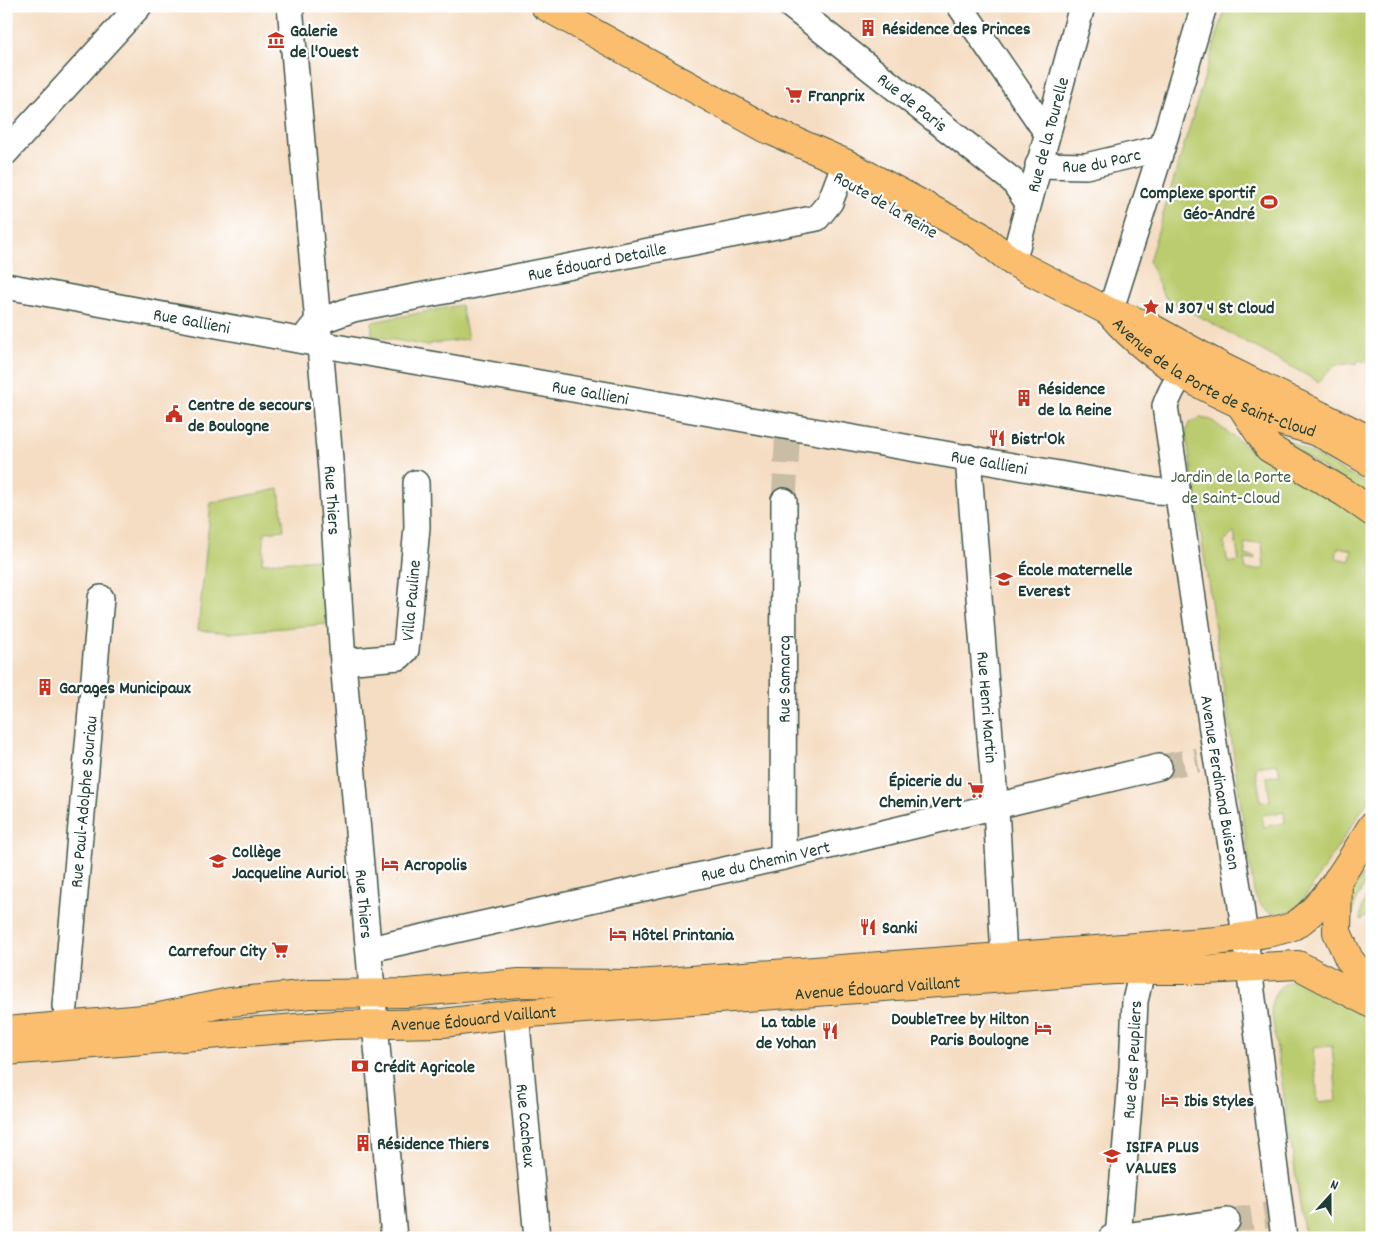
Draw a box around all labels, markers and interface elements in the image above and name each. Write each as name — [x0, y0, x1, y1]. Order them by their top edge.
building icon: Résidence des Princes — [858, 18, 878, 38]
place label: Résidence des Princes — [882, 18, 1031, 43]
place label: Galerie de l'Ouest — [290, 20, 359, 66]
museum icon: Galerie de l'Ouest — [266, 30, 286, 50]
street label: Rue de Paris — [871, 68, 952, 140]
street label: Rue de la Tourelle — [1022, 75, 1077, 196]
supermarket icon: Franprix — [784, 85, 804, 105]
place label: Franprix — [808, 85, 865, 110]
street label: Rue du Parc — [1062, 143, 1144, 181]
street label: Route de la Reine — [828, 166, 942, 246]
place label: Complexe sportif Géo-André — [1140, 182, 1257, 228]
sports icon: Complexe sportif Géo-André — [1259, 192, 1279, 212]
street label: Rue Édouard Detaille — [526, 238, 669, 289]
place icon: N 307 4 St Cloud — [1141, 297, 1161, 317]
place label: N 307 4 St Cloud — [1165, 297, 1275, 322]
street label: Rue Gallieni — [151, 303, 232, 342]
street label: Avenue de la Porte de Saint-Cloud — [1105, 313, 1319, 446]
street label: Rue Gallieni — [550, 375, 630, 413]
place label: Résidence de la Reine — [1038, 378, 1112, 424]
building icon: Résidence de la Reine — [1014, 388, 1034, 408]
place label: Centre de secours de Boulogne — [188, 394, 312, 440]
public building icon: Centre de secours de Boulogne — [164, 404, 184, 424]
restaurant icon: Bistr'Ok — [987, 428, 1007, 448]
place label: Bistr'Ok — [1011, 428, 1066, 453]
street label: Rue Gallieni — [949, 445, 1029, 483]
street label: Rue Thiers — [316, 465, 345, 536]
park label: Jardin de la Porte de Saint-Cloud — [1171, 466, 1291, 512]
street label: Villa Pauline — [397, 559, 429, 642]
place label: École maternelle Everest — [1018, 559, 1133, 605]
school or university icon: École maternelle Everest — [994, 569, 1014, 589]
street label: Rue Samarcq — [773, 635, 799, 723]
street label: Rue Henri Martin — [968, 651, 1002, 764]
building icon: Garages Municipaux — [35, 677, 55, 697]
place label: Garages Municipaux — [59, 677, 191, 702]
street label: Avenue Ferdinand Buisson — [1192, 694, 1245, 872]
street label: Rue Paul-Adolphe Souriau — [65, 715, 106, 889]
place label: Épicerie du Chemin Vert — [879, 770, 962, 816]
supermarket icon: Épicerie du Chemin Vert — [966, 780, 986, 800]
street label: Rue du Chemin Vert — [699, 836, 833, 890]
place label: Collège Jacqueline Auriol — [232, 841, 346, 887]
school or university icon: Collège Jacqueline Auriol — [208, 851, 228, 871]
hotel icon: Acropolis — [380, 854, 400, 874]
place label: Acropolis — [404, 854, 468, 879]
street label: Rue Thiers — [346, 868, 377, 940]
restaurant icon: Sanki — [858, 917, 878, 937]
place label: Sanki — [882, 917, 918, 942]
hotel icon: Hôtel Printania — [608, 924, 628, 944]
place label: Hôtel Printania — [632, 924, 734, 949]
place label: Carrefour City — [168, 940, 267, 965]
supermarket icon: Carrefour City — [270, 940, 290, 960]
street label: Avenue Édouard Vaillant — [794, 971, 962, 1008]
street label: Rue des Peupliers — [1118, 1000, 1150, 1120]
street label: Avenue Édouard Vaillant — [391, 1001, 558, 1039]
place label: DoubleTree by Hilton Paris Boulogne — [891, 1008, 1029, 1054]
place label: La table de Yohan — [756, 1011, 816, 1057]
hotel icon: DoubleTree by Hilton Paris Boulogne — [1033, 1018, 1053, 1038]
restaurant icon: La table de Yohan — [820, 1021, 840, 1041]
bank icon: Crédit Agricole — [350, 1056, 370, 1076]
place label: Crédit Agricole — [374, 1056, 475, 1081]
street label: Rue Cacheux — [508, 1083, 540, 1169]
hotel icon: Ibis Styles — [1160, 1090, 1180, 1110]
place label: Ibis Styles — [1184, 1090, 1254, 1115]
building icon: Résidence Thiers — [353, 1133, 373, 1153]
place label: Résidence Thiers — [377, 1133, 490, 1158]
place label: ISIFA PLUS VALUES — [1126, 1136, 1199, 1182]
school or university icon: ISIFA PLUS VALUES — [1102, 1146, 1122, 1166]
north arrow — [1306, 1172, 1356, 1222]
text: N — [1327, 1175, 1341, 1196]

